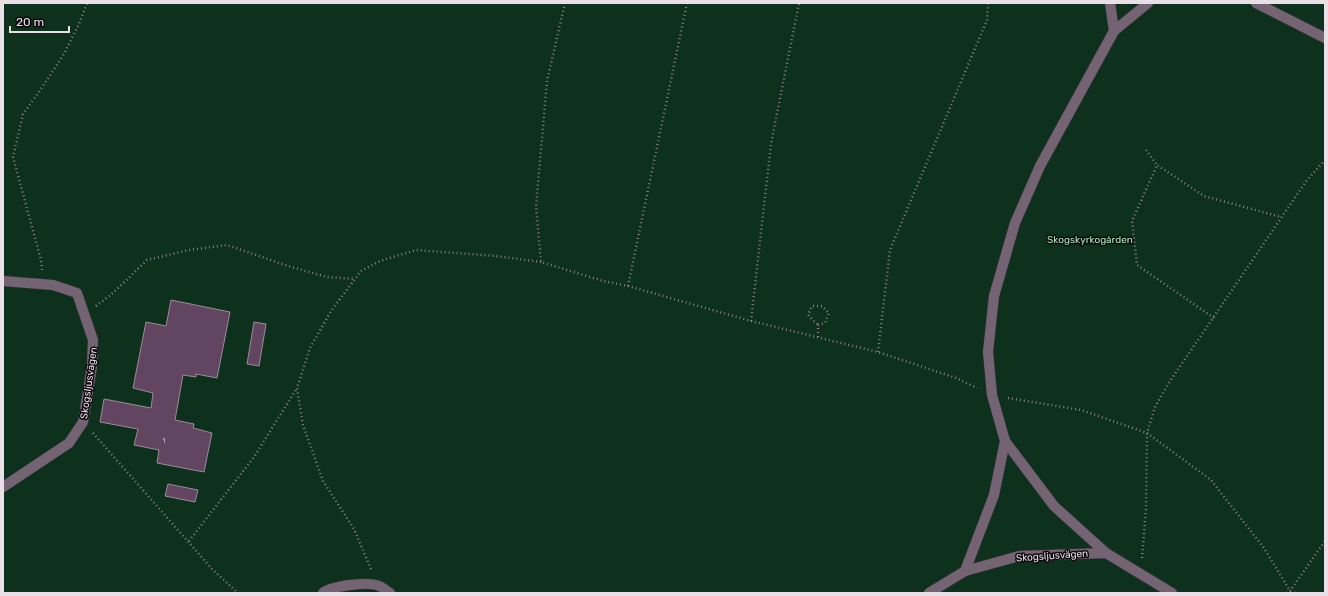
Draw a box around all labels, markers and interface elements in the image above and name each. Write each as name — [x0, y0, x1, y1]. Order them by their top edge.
scale bar — [10, 8, 69, 34]
text: 20 m — [16, 15, 44, 29]
park label: Skogskyrkogården — [1047, 234, 1133, 246]
street label: Skogsljusvägen — [78, 346, 100, 420]
house number: 1 — [162, 436, 166, 445]
street label: Skogsljusvägen — [1016, 547, 1089, 565]

